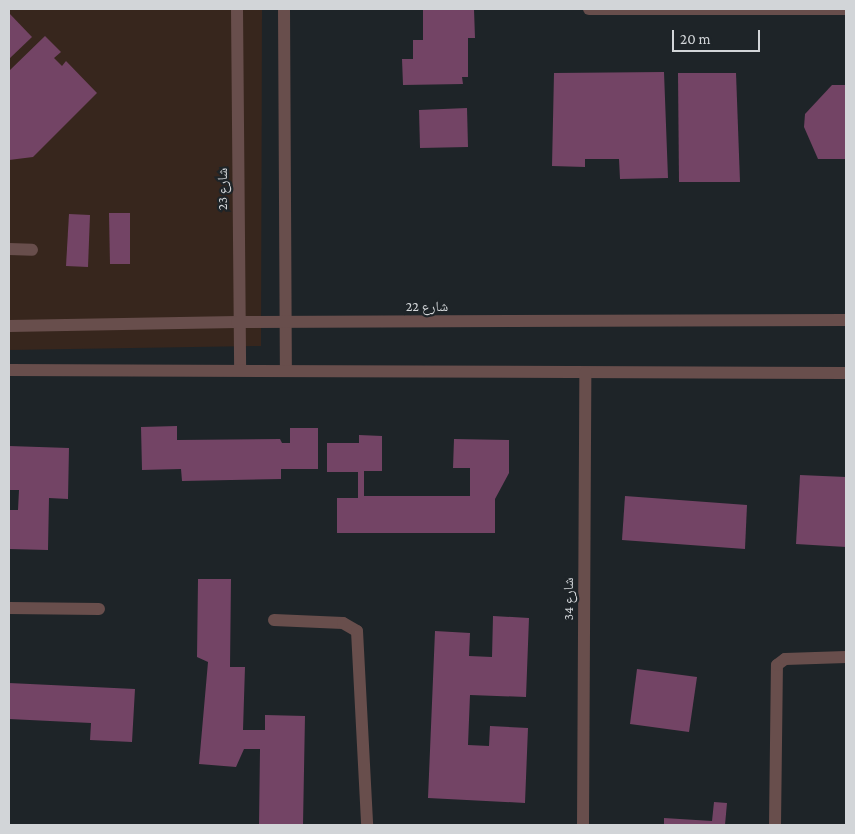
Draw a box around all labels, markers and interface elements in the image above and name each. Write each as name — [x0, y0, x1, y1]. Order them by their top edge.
scale bar — [675, 20, 762, 52]
text: 20 m — [680, 31, 711, 47]
street label: شارع 23 — [214, 168, 230, 210]
street label: شارع 22 — [406, 298, 448, 314]
street label: شارع 34 — [560, 577, 576, 621]

